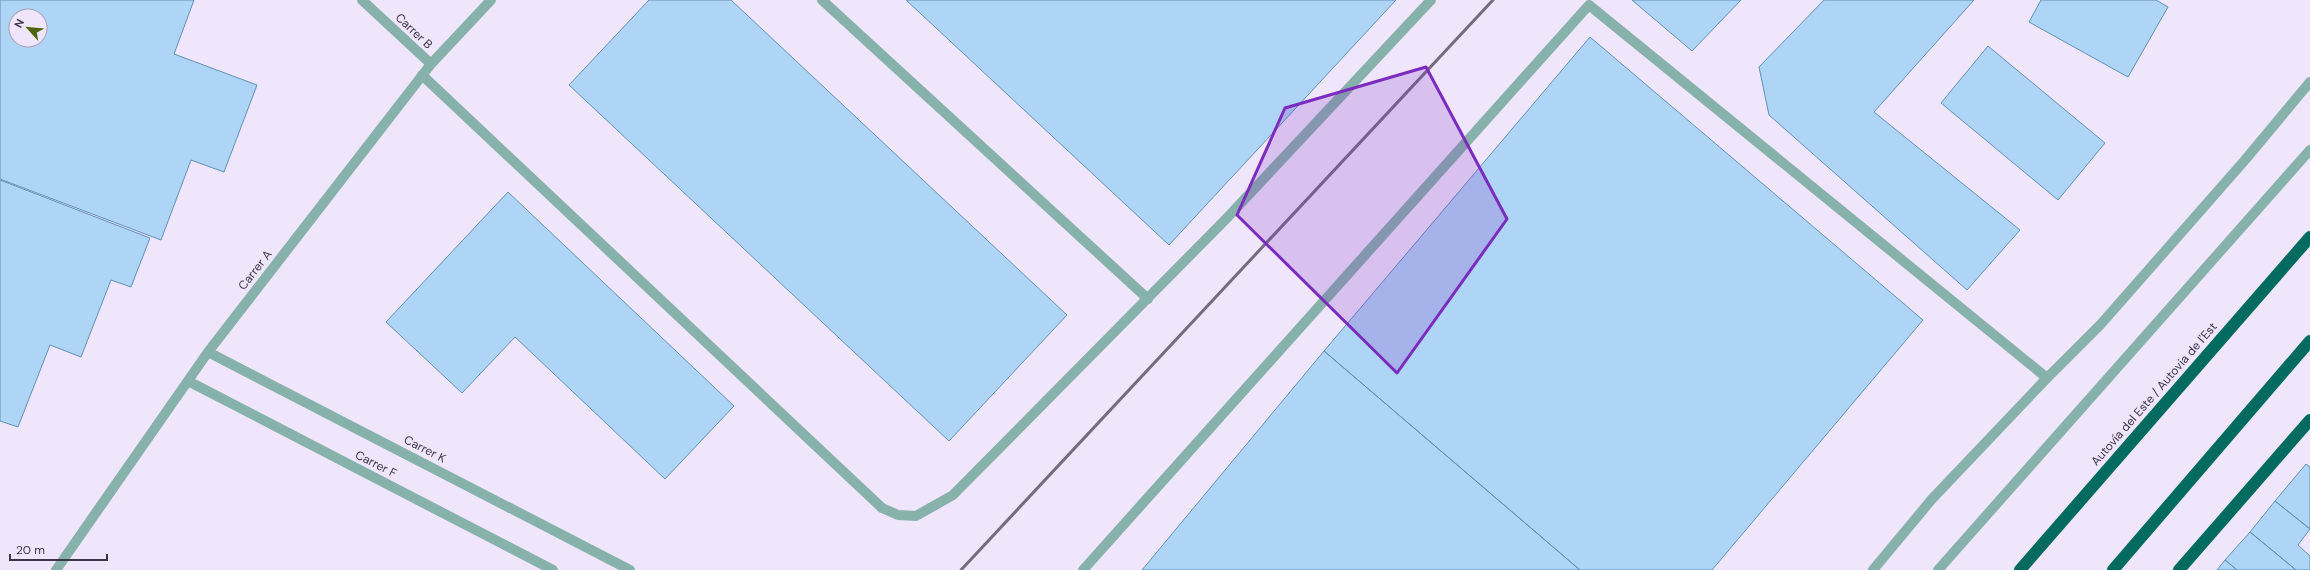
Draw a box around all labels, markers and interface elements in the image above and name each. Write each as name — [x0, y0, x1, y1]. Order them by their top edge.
north arrow — [8, 8, 48, 48]
street label: Carrer B — [392, 10, 436, 52]
text: N — [11, 17, 27, 30]
street label: Carrer A — [234, 247, 276, 293]
street label: Autovía del Este / Autovia de l'Est — [2087, 319, 2221, 469]
street label: Carrer K — [401, 432, 449, 466]
street label: Carrer F — [352, 447, 400, 482]
scale bar — [10, 536, 107, 562]
text: 20 m — [16, 542, 45, 558]

